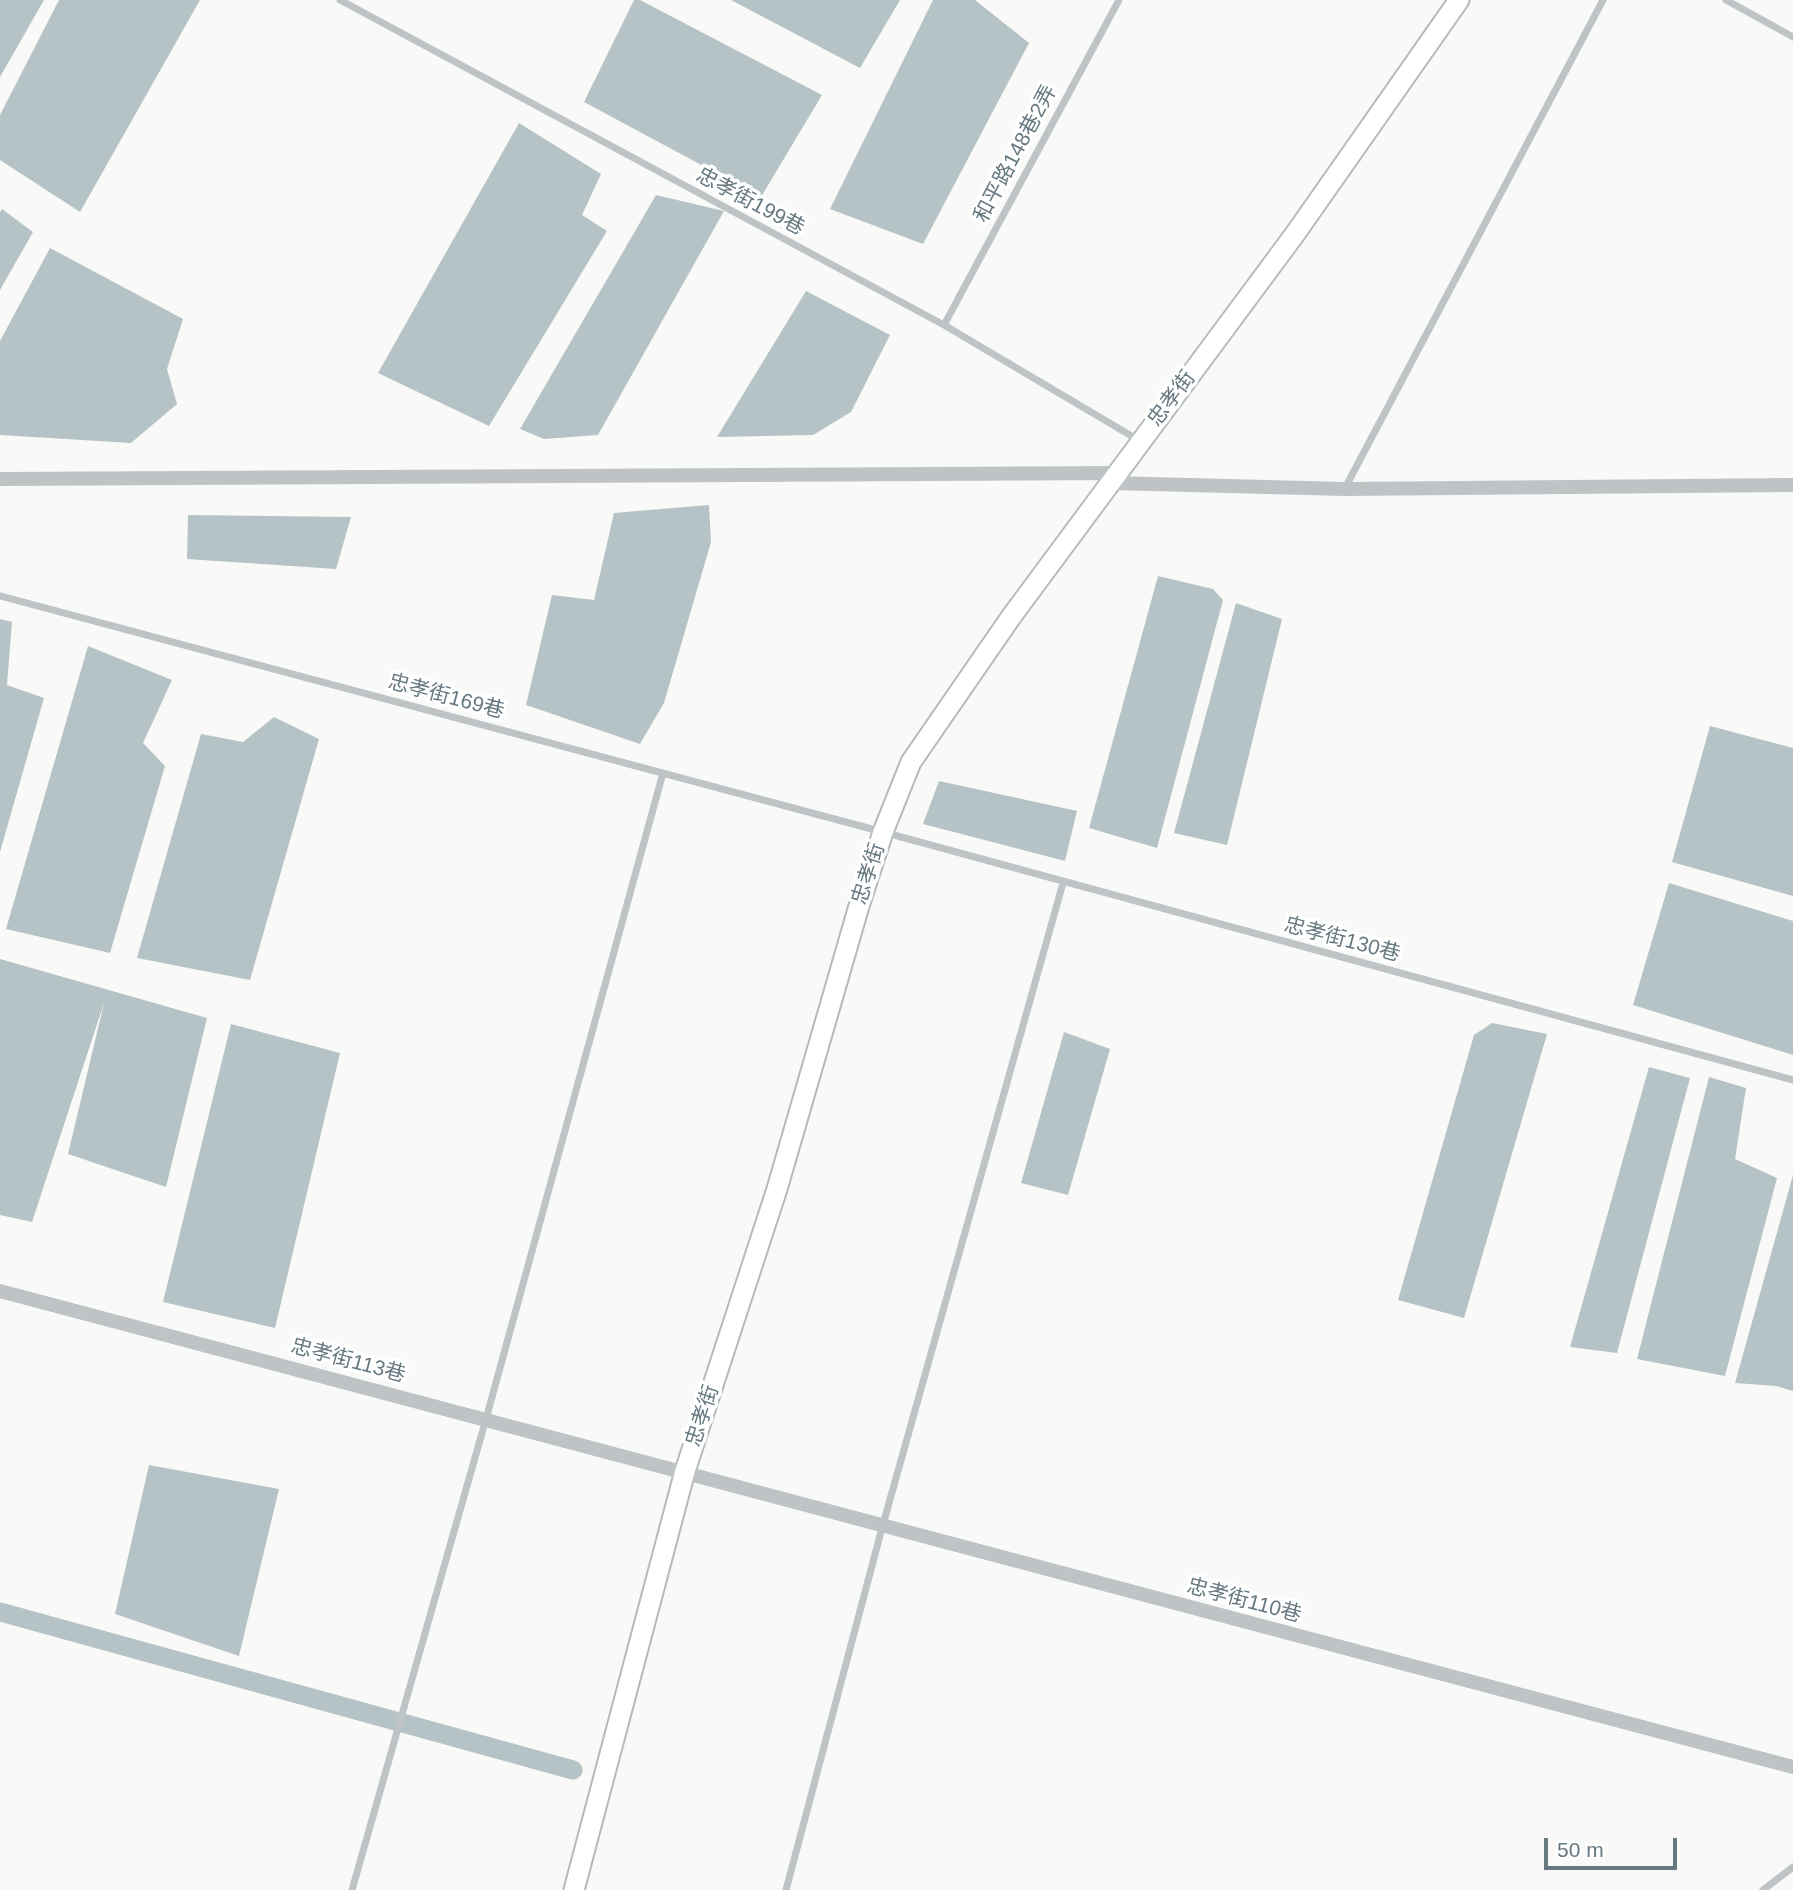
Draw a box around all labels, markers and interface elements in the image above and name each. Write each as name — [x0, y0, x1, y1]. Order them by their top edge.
street label: 和平路148巷2弄 — [969, 81, 1063, 227]
street label: 忠孝街199巷 — [692, 163, 808, 241]
street label: 忠孝街 — [1143, 366, 1201, 432]
street label: 忠孝街169巷 — [385, 669, 507, 725]
street label: 忠孝街 — [847, 840, 891, 908]
street label: 忠孝街130巷 — [1281, 912, 1403, 968]
street label: 忠孝街113巷 — [288, 1334, 408, 1388]
street label: 忠孝街 — [681, 1382, 725, 1450]
street label: 忠孝街110巷 — [1184, 1574, 1304, 1628]
scale bar — [1548, 1824, 1681, 1868]
text: 50 m — [1557, 1838, 1604, 1861]

